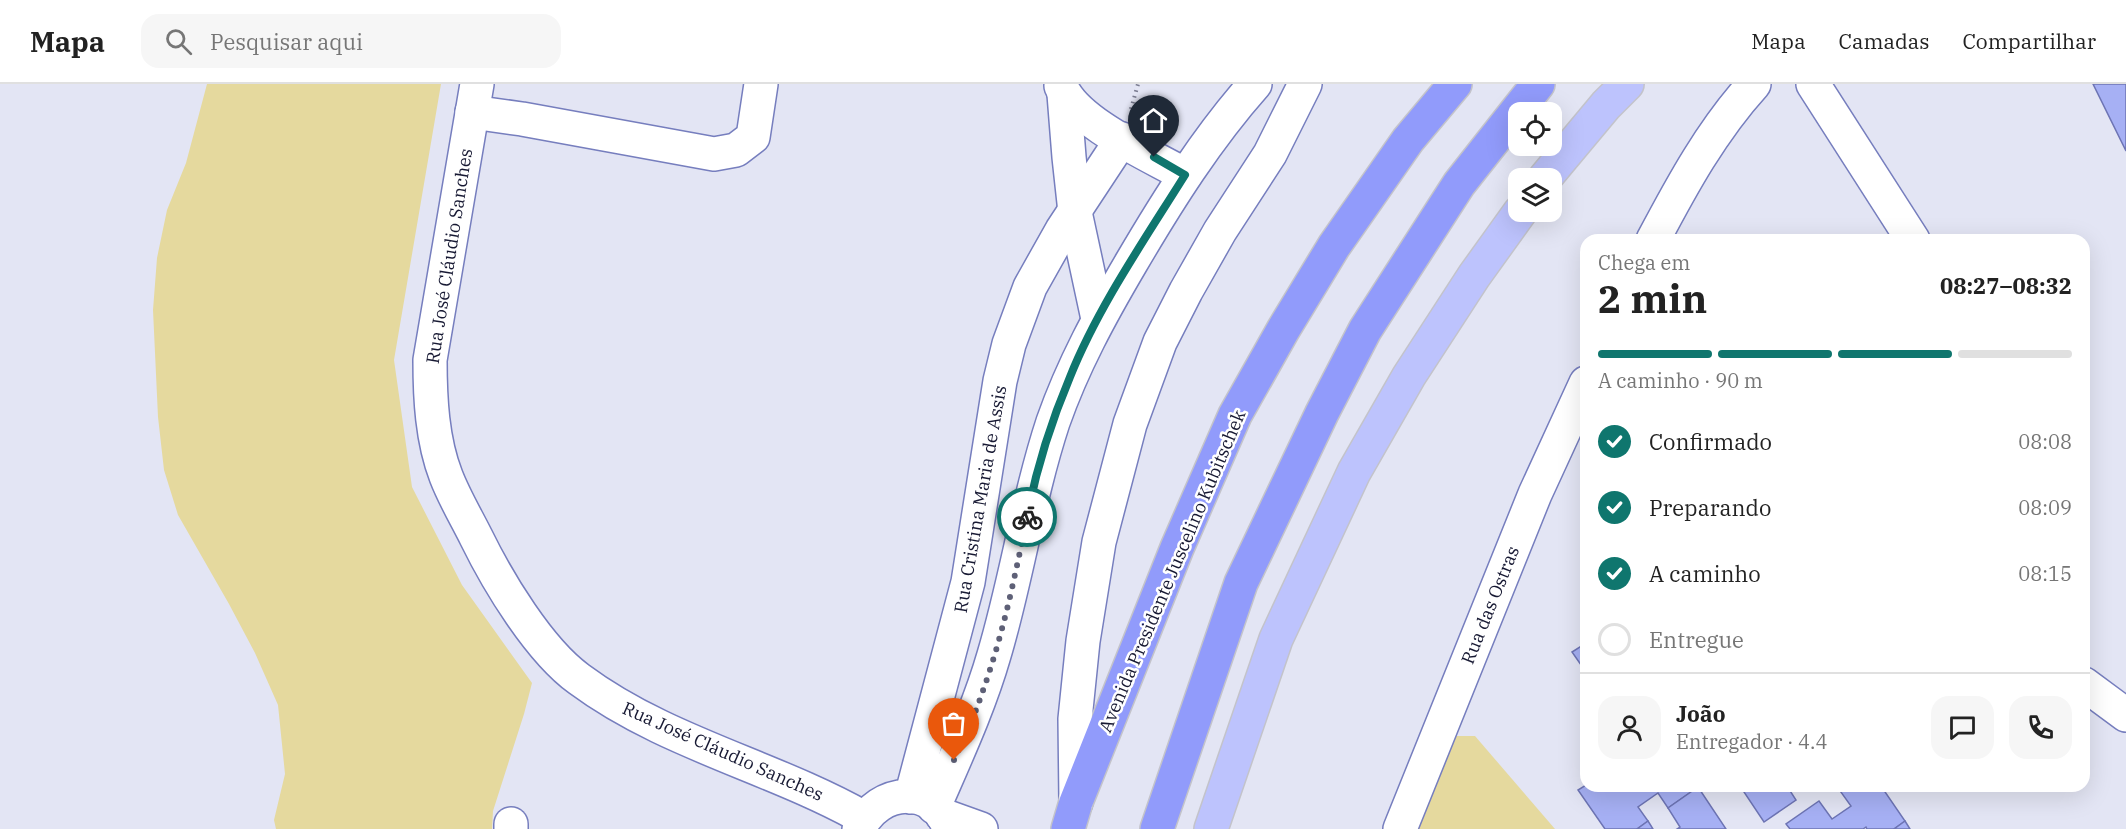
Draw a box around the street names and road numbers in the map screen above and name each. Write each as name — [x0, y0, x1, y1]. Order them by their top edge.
street label: Rua José Cláudio Sanches — [421, 147, 477, 365]
street label: Rua Cristina Maria de Assis — [949, 383, 1011, 615]
street label: Avenida Presidente Juscelino Kubitschek — [1093, 406, 1251, 736]
street label: Rua das Ostras — [1456, 543, 1524, 667]
street label: Rua José Cláudio Sanches — [619, 696, 827, 806]

